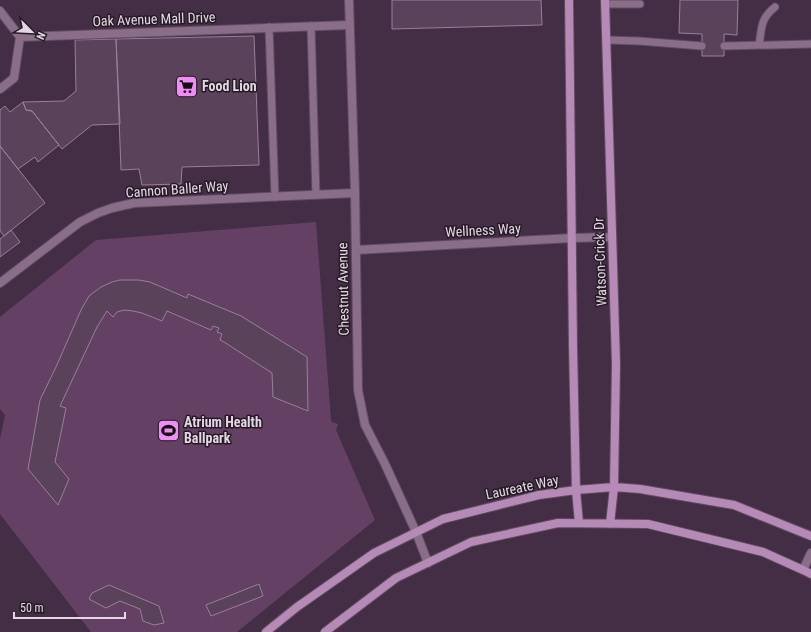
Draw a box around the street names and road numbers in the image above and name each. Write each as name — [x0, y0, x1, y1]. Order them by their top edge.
street label: Oak Avenue Mall Drive — [92, 9, 216, 29]
street label: Cannon Baller Way — [125, 177, 229, 201]
street label: Watson-Crick Dr — [590, 217, 610, 307]
street label: Wellness Way — [445, 220, 521, 240]
street label: Chestnut Avenue — [334, 242, 352, 336]
street label: Laureate Way — [484, 471, 560, 503]

